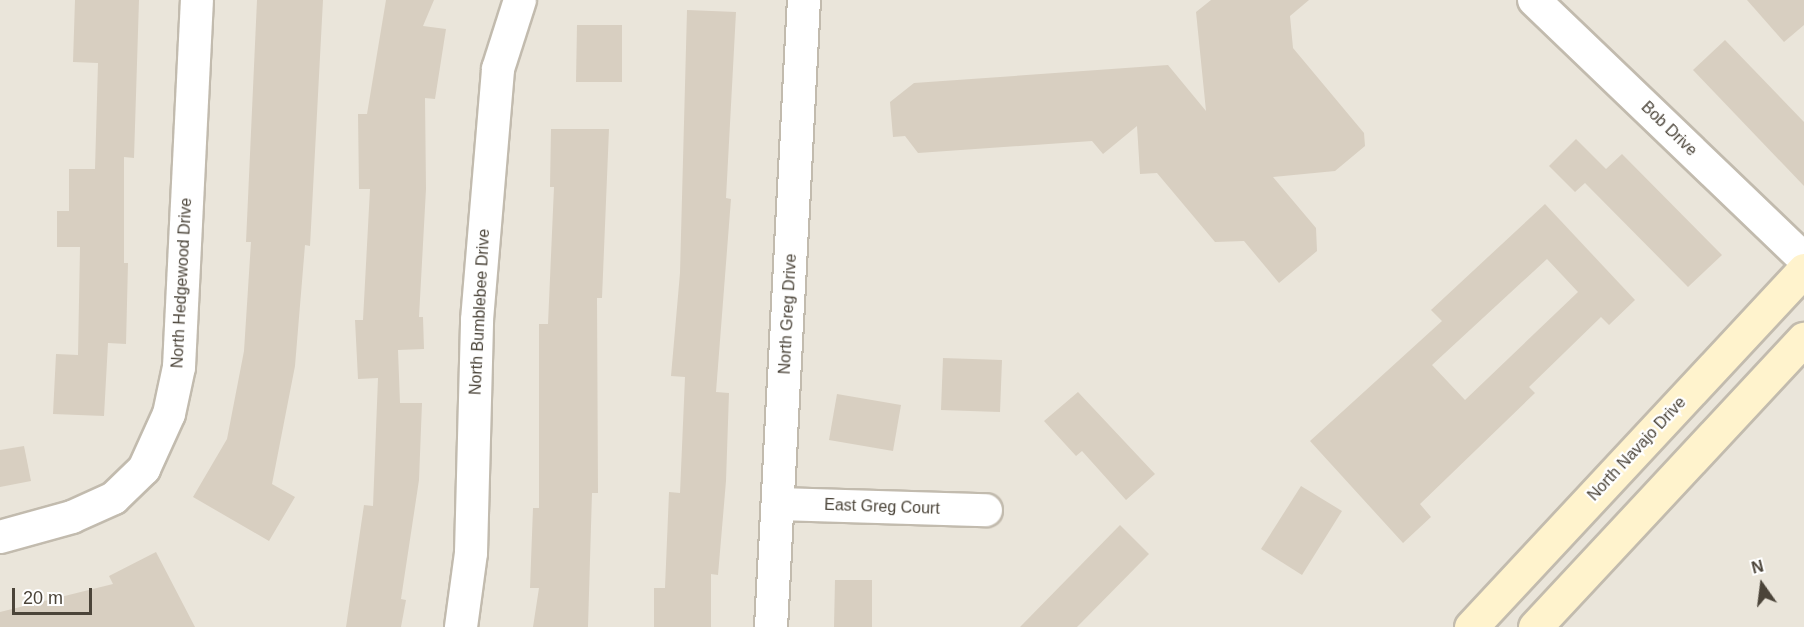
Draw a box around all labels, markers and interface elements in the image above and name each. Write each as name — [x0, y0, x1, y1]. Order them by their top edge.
street label: Bob Drive — [1637, 98, 1701, 160]
street label: North Hedgewood Drive — [168, 197, 196, 369]
street label: North Bumblebee Drive — [466, 228, 494, 396]
street label: North Greg Drive — [775, 253, 801, 375]
street label: North Navajo Drive — [1584, 393, 1690, 505]
street label: East Greg Court — [824, 495, 940, 519]
north arrow — [1732, 555, 1792, 615]
text: N — [1750, 557, 1765, 577]
scale bar — [15, 576, 94, 614]
text: 20 m — [23, 588, 63, 608]

